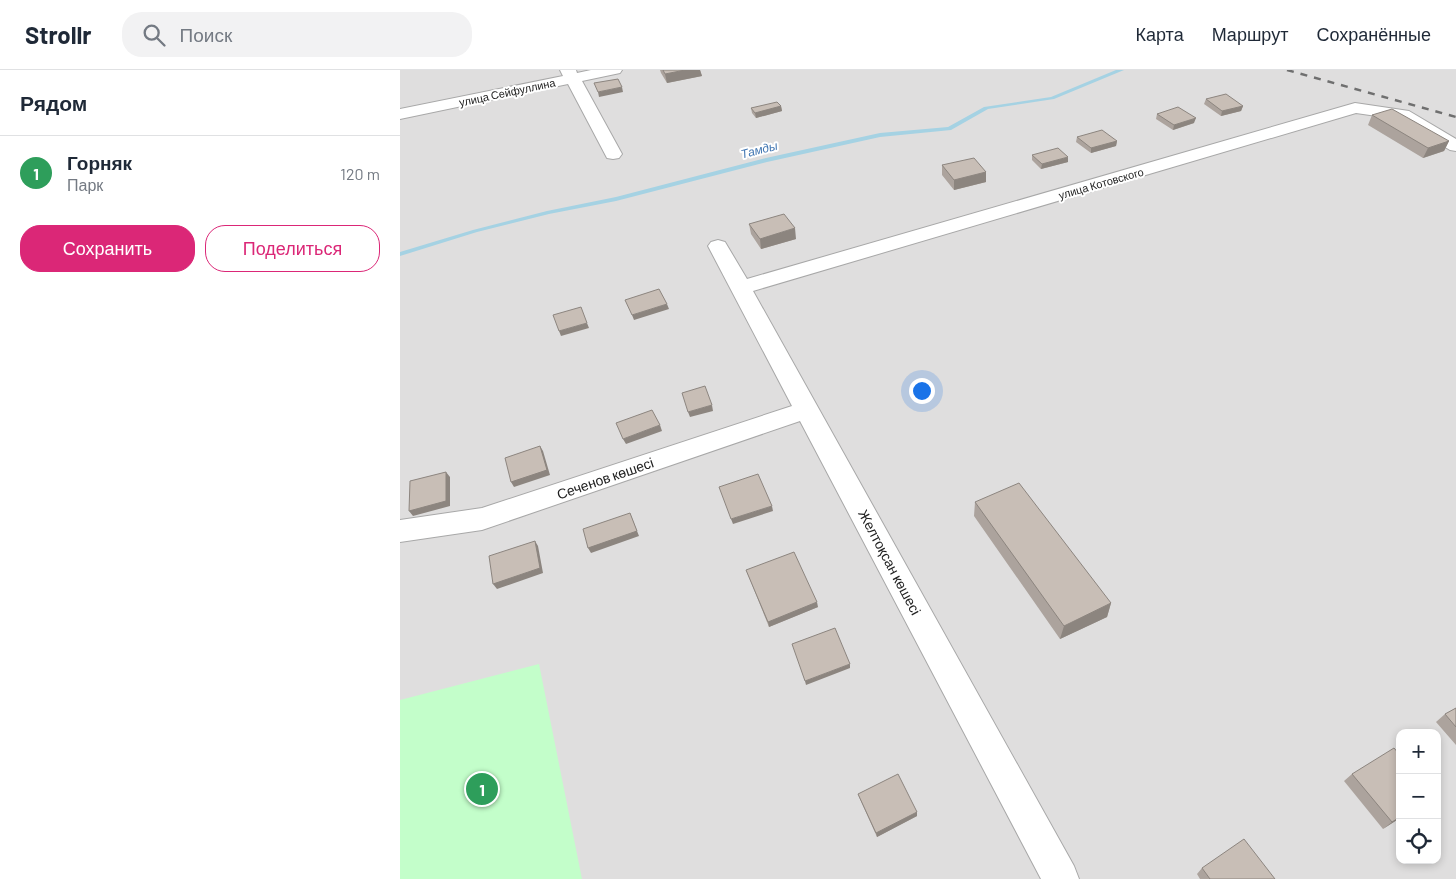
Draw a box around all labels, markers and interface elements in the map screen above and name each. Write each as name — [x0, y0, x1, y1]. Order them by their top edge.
search box — [122, 12, 472, 57]
text: Strollr — [25, 20, 92, 49]
icon: search — [140, 21, 168, 49]
text: Поиск — [180, 23, 232, 46]
text: Карта — [1136, 23, 1184, 45]
text: Маршрут — [1212, 23, 1288, 45]
text: Сохранённые — [1316, 23, 1431, 45]
street label: улица Сейфуллина — [458, 75, 557, 109]
text: Рядом — [20, 90, 87, 115]
water label: Тамды — [739, 138, 779, 160]
text: Горняк — [67, 151, 132, 174]
text: 1 — [33, 164, 39, 183]
text: 120 m — [340, 164, 380, 183]
street label: улица Котовского — [1057, 165, 1145, 201]
text: Парк — [67, 175, 103, 194]
button: Сохранить — [20, 225, 195, 272]
button: Поделиться — [205, 225, 380, 272]
your location — [909, 378, 935, 404]
street label: Сеченов көшесі — [554, 453, 656, 503]
street label: Желтоқсан көшесі — [855, 506, 925, 618]
map controls — [1396, 729, 1441, 864]
button: + — [1396, 729, 1441, 774]
pin: 1 — [466, 770, 498, 808]
button: − — [1396, 774, 1441, 819]
button: locate — [1396, 819, 1441, 864]

